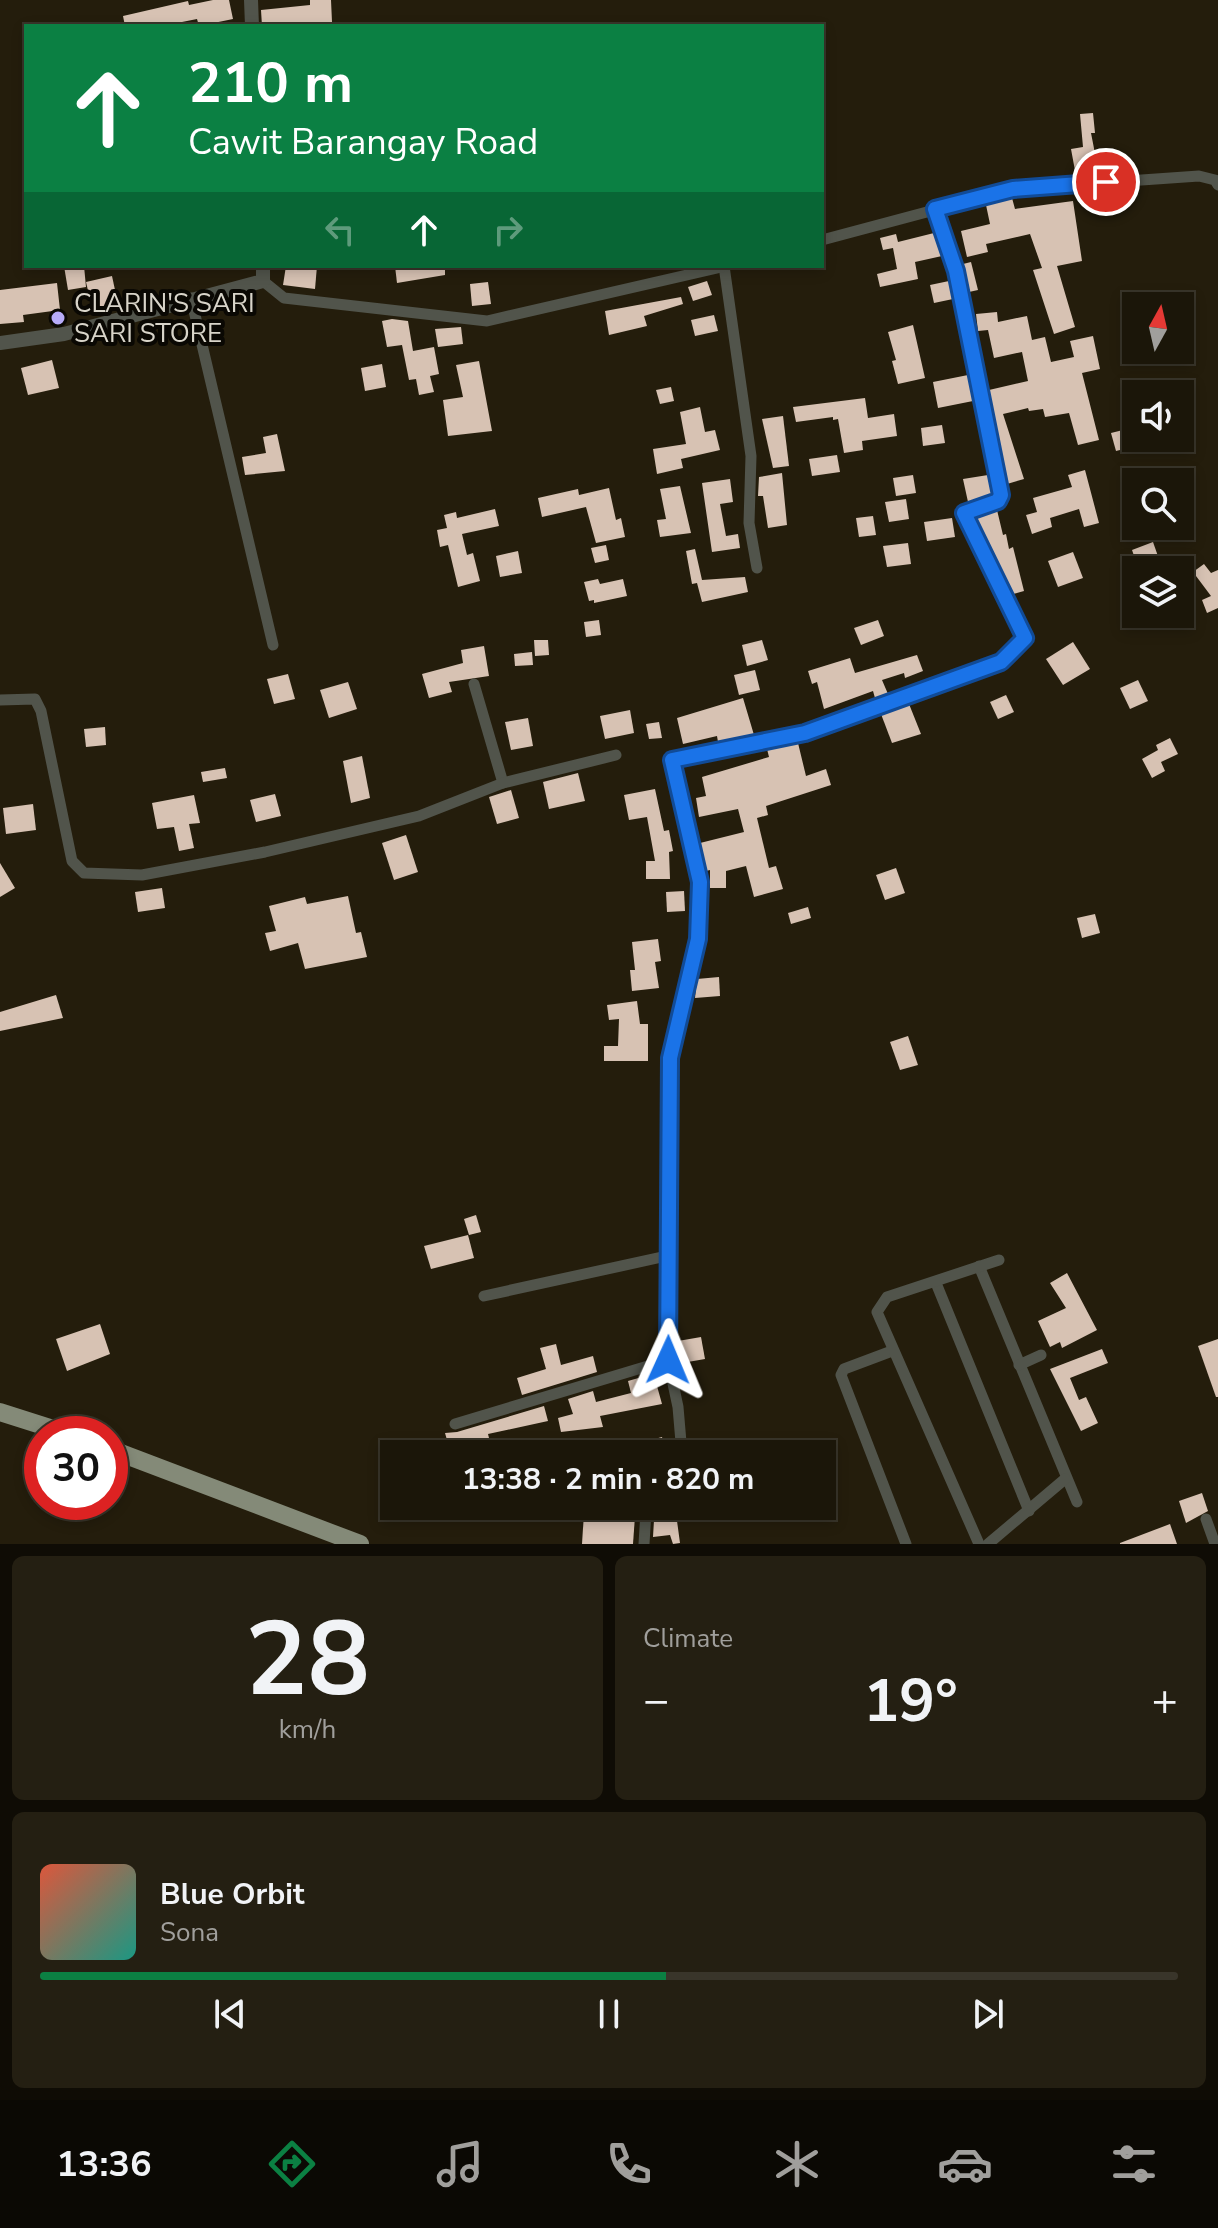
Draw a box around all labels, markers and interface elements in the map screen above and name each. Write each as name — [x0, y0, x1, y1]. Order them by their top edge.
text: 210 m — [188, 45, 353, 122]
icon: ahead — [56, 56, 160, 160]
text: Cawit Barangay Road — [188, 118, 538, 167]
pin — [1072, 148, 1140, 216]
icon: arrive — [1084, 160, 1128, 204]
icon: left — [318, 208, 362, 252]
icon: ahead — [402, 208, 446, 252]
icon: right — [486, 208, 530, 252]
place label: CLARIN'S SARI SARI STORE — [74, 286, 255, 351]
north arrow — [1122, 292, 1194, 364]
map controls — [1122, 292, 1194, 628]
marker: CLARIN'S SARI SARI STORE — [49, 309, 67, 327]
button: sound — [1122, 380, 1194, 452]
button: search — [1122, 468, 1194, 540]
button: layers — [1122, 556, 1194, 628]
position arrow — [626, 1318, 710, 1402]
speed limit sign: 30 — [24, 1416, 128, 1520]
text: 13:38 · 2 min · 820 m — [462, 1459, 754, 1500]
text: 28 — [245, 1589, 370, 1731]
text: Climate — [643, 1621, 733, 1656]
text: 19° — [863, 1660, 958, 1742]
text: − — [643, 1671, 669, 1731]
text: + — [1152, 1671, 1178, 1731]
text: km/h — [279, 1712, 336, 1747]
text: Blue Orbit — [160, 1874, 304, 1915]
text: Sona — [160, 1915, 219, 1950]
icon: previous — [208, 1992, 252, 2036]
icon: pause — [587, 1992, 631, 2036]
icon: next — [966, 1992, 1010, 2036]
icon: directions — [264, 2136, 320, 2192]
icon: music — [432, 2136, 488, 2192]
icon: phone — [601, 2136, 657, 2192]
icon: climate — [769, 2136, 825, 2192]
icon: car — [937, 2136, 993, 2192]
icon: filters — [1106, 2136, 1162, 2192]
text: 13:36 — [56, 2140, 152, 2189]

